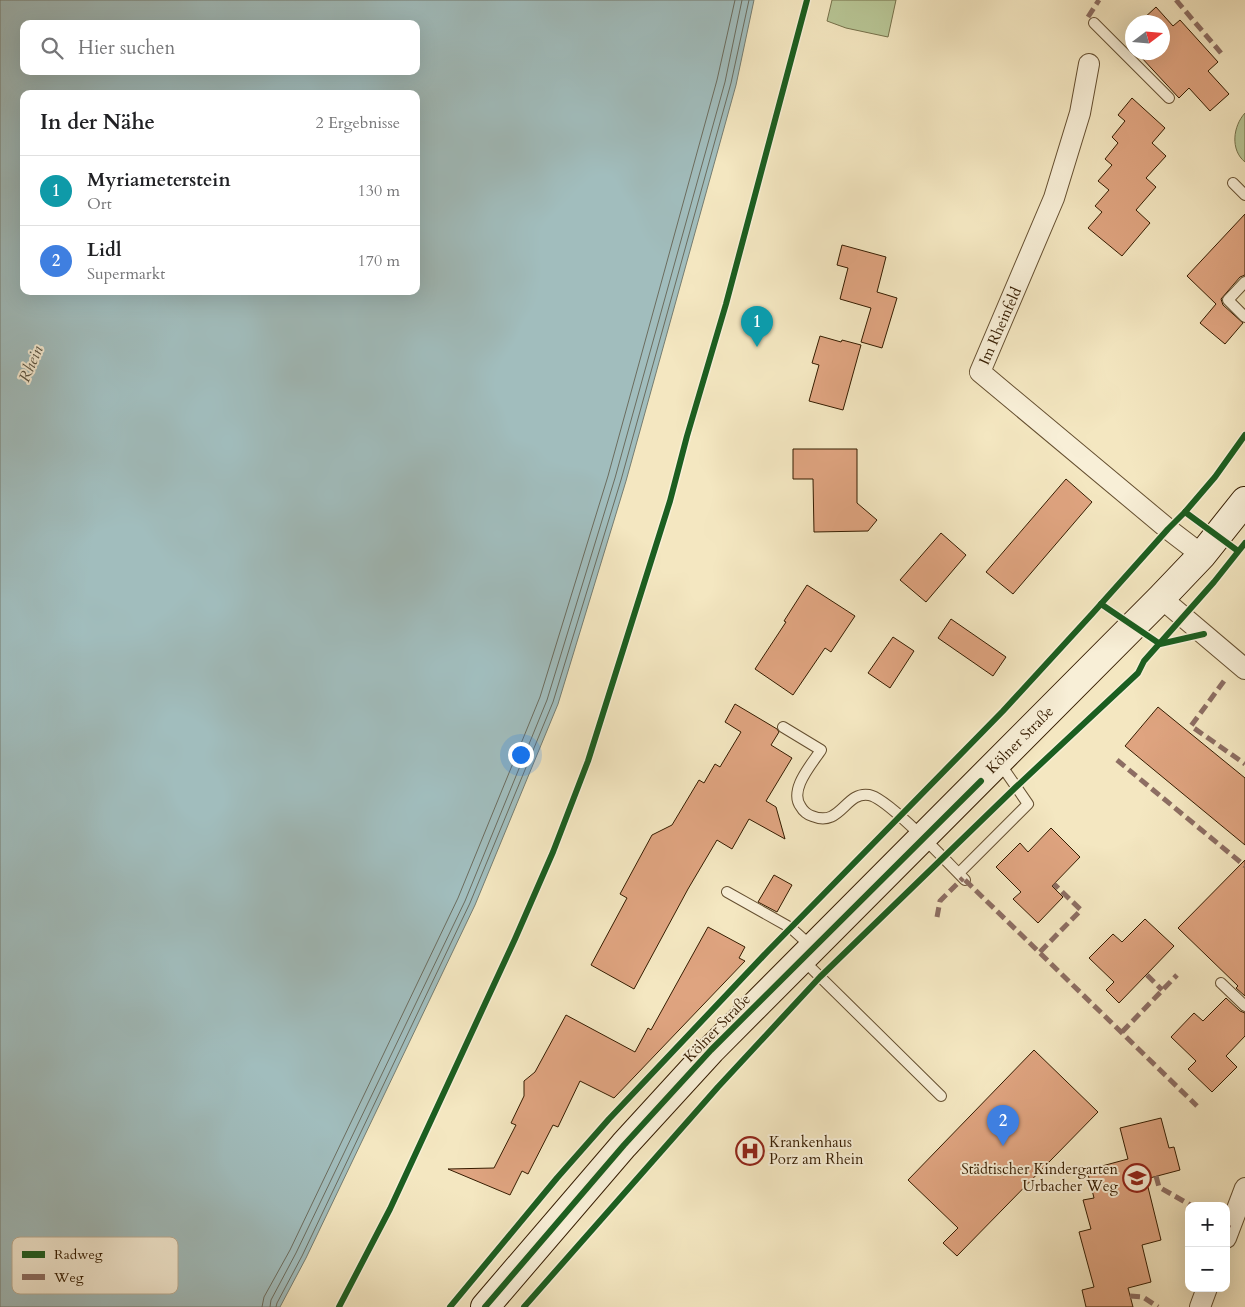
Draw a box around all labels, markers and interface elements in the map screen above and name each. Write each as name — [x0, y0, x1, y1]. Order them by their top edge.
north arrow — [1125, 15, 1170, 60]
search box — [20, 20, 420, 75]
icon: search — [38, 34, 66, 62]
text: Hier suchen — [78, 35, 175, 61]
text: In der Nähe — [40, 108, 155, 137]
text: 2 Ergebnisse — [315, 112, 400, 134]
text: Myriameterstein — [87, 167, 231, 193]
text: 1 — [52, 180, 60, 202]
text: 130 m — [358, 180, 400, 202]
text: Ort — [87, 193, 112, 215]
text: Lidl — [87, 237, 121, 263]
text: 2 — [52, 250, 60, 272]
text: 170 m — [358, 250, 400, 272]
text: Supermarkt — [87, 263, 165, 285]
street label: Im Rheinfeld — [974, 284, 1026, 368]
pin: 1 — [741, 306, 773, 347]
water label: Rhein — [13, 342, 49, 386]
street label: Kölner Straße — [982, 701, 1058, 778]
your location — [508, 742, 534, 768]
street label: Kölner Straße — [679, 989, 755, 1067]
pin: 2 — [987, 1105, 1019, 1146]
place label: Krankenhaus Porz am Rhein — [769, 1132, 864, 1169]
hospital icon: Krankenhaus Porz am Rhein — [735, 1136, 765, 1166]
place label: Städtischer Kindergarten Urbacher Weg — [961, 1159, 1119, 1196]
school or university icon: Städtischer Kindergarten Urbacher Weg — [1122, 1163, 1152, 1193]
map controls — [1185, 1202, 1230, 1292]
button: + — [1185, 1202, 1230, 1247]
legend — [12, 1237, 178, 1294]
text: Radweg — [54, 1245, 103, 1264]
button: − — [1185, 1247, 1230, 1292]
text: Weg — [53, 1268, 84, 1287]

